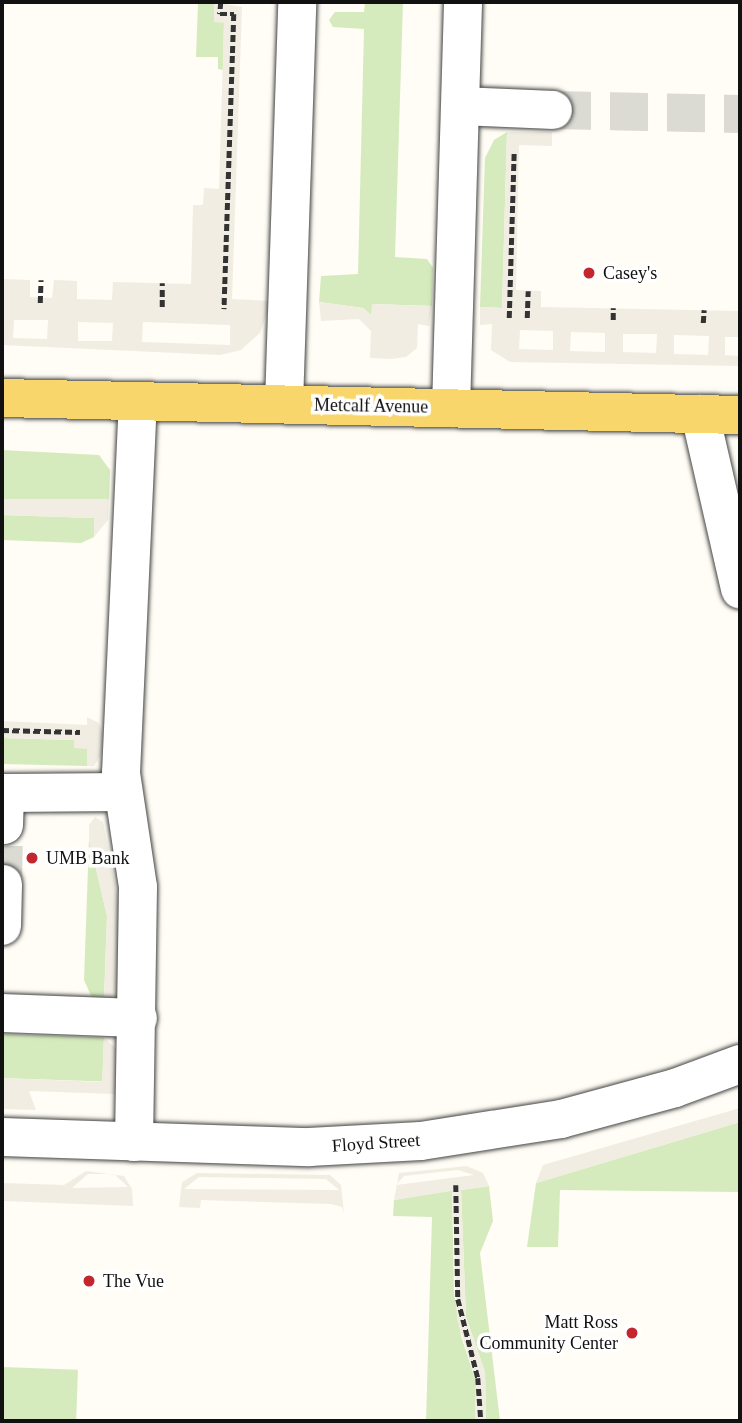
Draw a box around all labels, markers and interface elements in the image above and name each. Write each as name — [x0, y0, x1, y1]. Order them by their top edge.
place label: Casey's — [603, 262, 657, 284]
marker: Casey's — [581, 265, 597, 281]
street label: Metcalf Avenue — [313, 394, 429, 418]
place label: UMB Bank — [46, 847, 130, 869]
marker: UMB Bank — [24, 850, 40, 866]
street label: Floyd Street — [331, 1129, 421, 1157]
place label: The Vue — [103, 1270, 164, 1292]
marker: The Vue — [81, 1273, 97, 1289]
place label: Matt Ross Community Center — [480, 1312, 618, 1354]
marker: Matt Ross Community Center — [624, 1325, 640, 1341]

